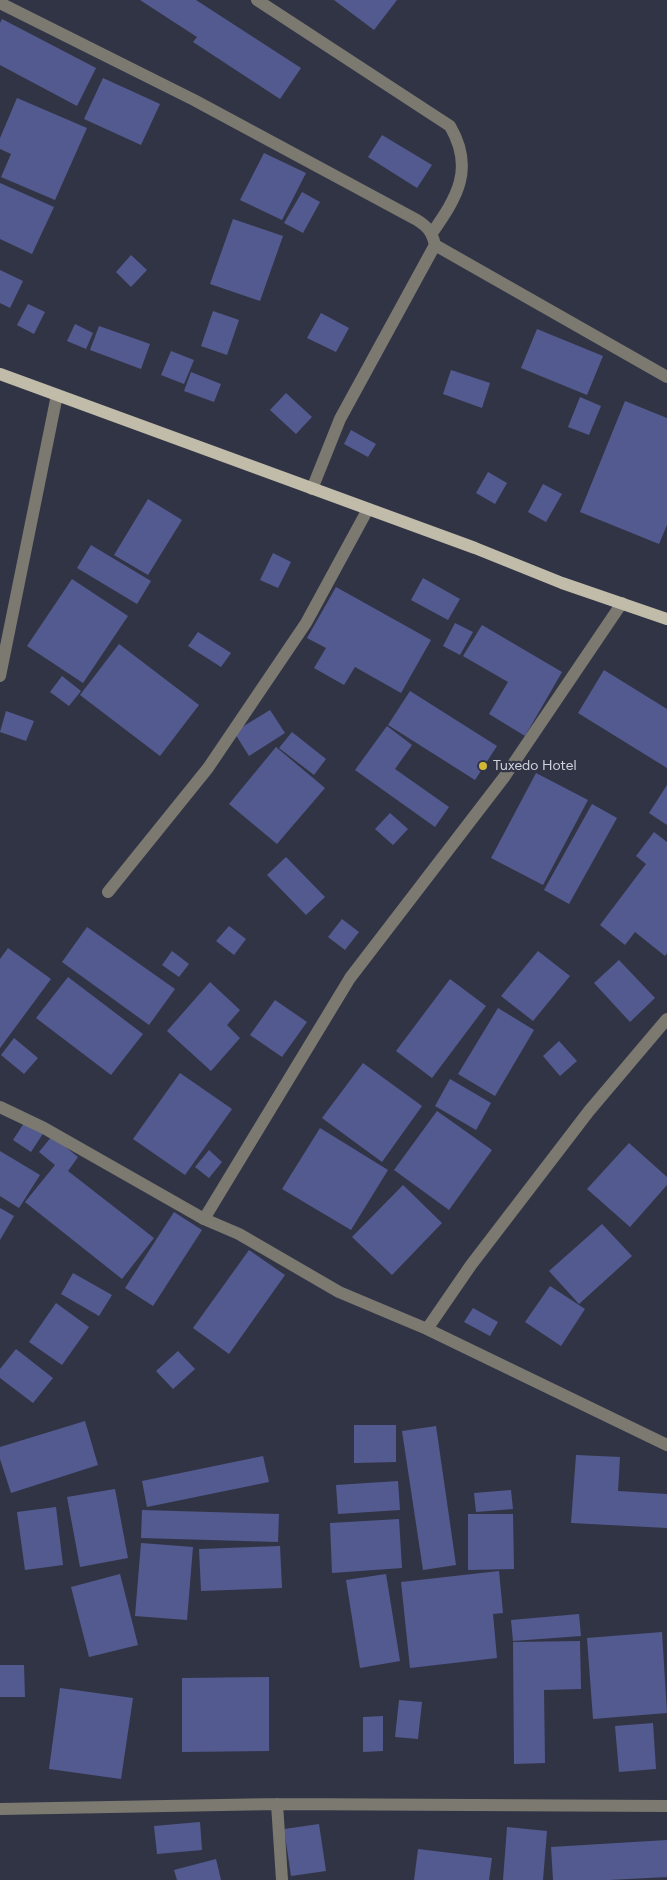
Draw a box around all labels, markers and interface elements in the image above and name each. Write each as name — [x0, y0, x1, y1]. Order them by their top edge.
place label: Tuxedo Hotel — [493, 758, 577, 774]
marker: Tuxedo Hotel — [477, 760, 489, 772]

